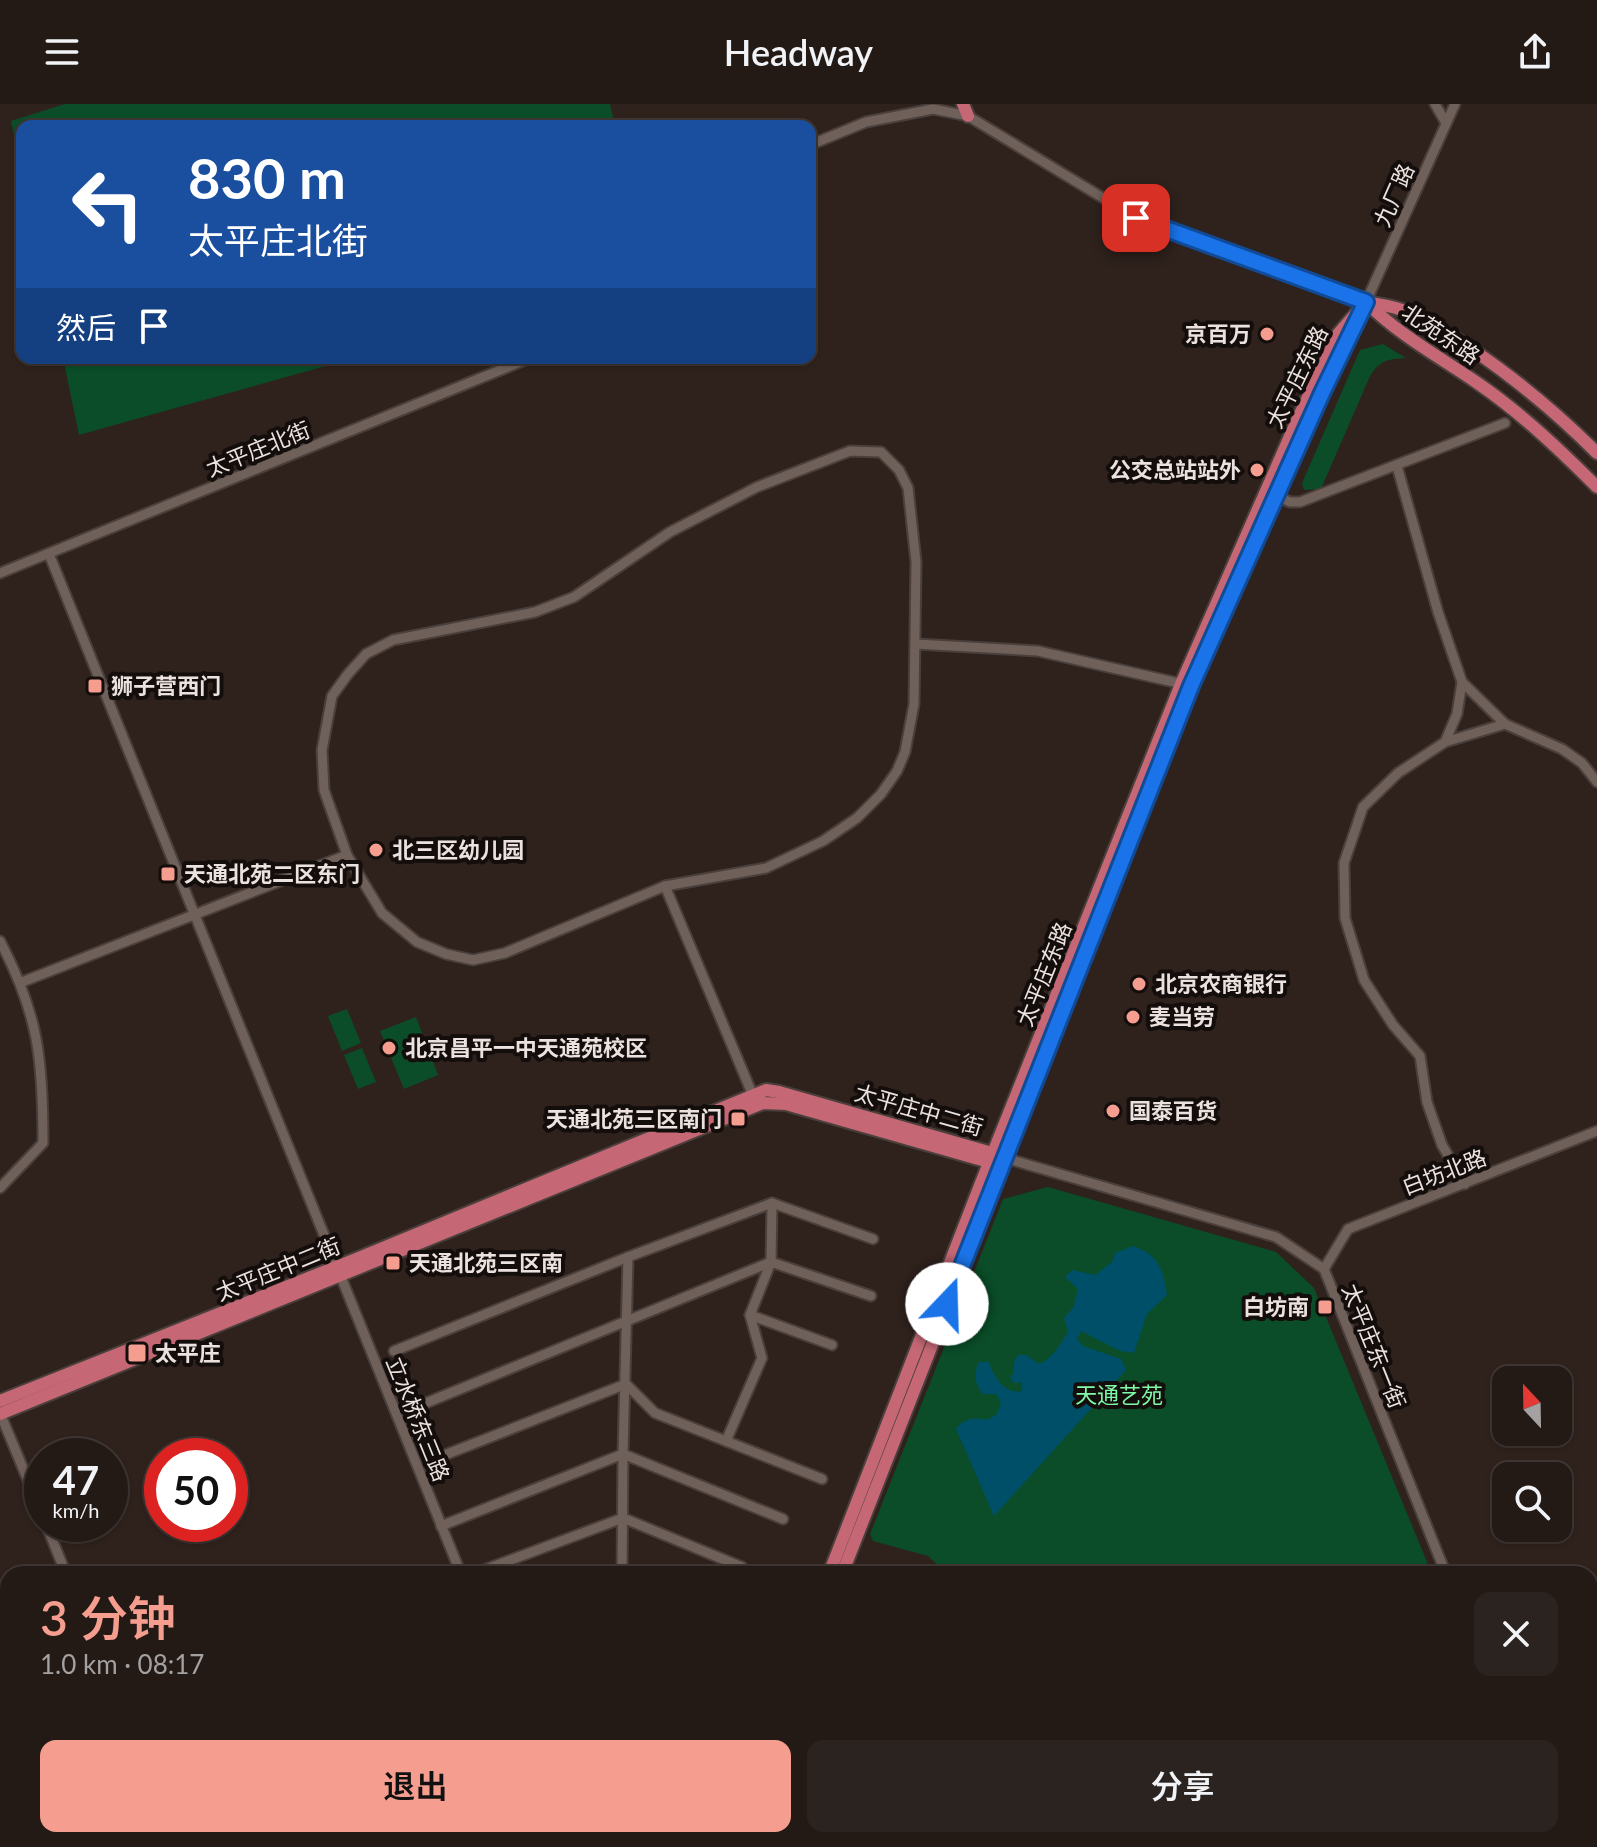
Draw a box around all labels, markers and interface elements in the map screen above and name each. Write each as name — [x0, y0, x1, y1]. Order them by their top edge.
icon: menu — [40, 30, 84, 74]
text: Headway — [724, 30, 873, 74]
icon: share — [1513, 30, 1557, 74]
text: 830 m — [188, 144, 346, 211]
icon: left — [56, 152, 160, 256]
street label: 九厂路 — [1368, 159, 1419, 230]
pin — [1102, 184, 1170, 252]
icon: arrive — [1114, 196, 1158, 240]
text: 太平庄北街 — [188, 218, 368, 262]
street label: 北苑东路 — [1397, 298, 1485, 369]
icon: arrive — [132, 304, 176, 348]
text: 然后 — [56, 309, 116, 345]
place label: 京百万 — [1185, 320, 1251, 347]
street label: 太平庄东路 — [1260, 321, 1333, 432]
marker: 京百万 — [1258, 325, 1276, 343]
street label: 太平庄北街 — [202, 415, 314, 482]
place label: 公交总站站外 — [1109, 456, 1241, 483]
marker: 公交总站站外 — [1248, 461, 1266, 479]
place label: 狮子营西门 — [111, 672, 221, 699]
marker: 狮子营西门 — [86, 677, 104, 695]
place label: 北三区幼儿园 — [392, 836, 524, 863]
marker: 北三区幼儿园 — [367, 841, 385, 859]
place label: 天通北苑二区东门 — [184, 860, 360, 887]
marker: 天通北苑二区东门 — [159, 865, 177, 883]
street label: 太平庄东路 — [1010, 918, 1077, 1030]
place label: 北京农商银行 — [1155, 970, 1287, 997]
marker: 北京农商银行 — [1130, 975, 1148, 993]
place label: 麦当劳 — [1149, 1003, 1215, 1030]
marker: 麦当劳 — [1124, 1008, 1142, 1026]
place label: 北京昌平一中天通苑校区 — [405, 1034, 647, 1061]
marker: 北京昌平一中天通苑校区 — [380, 1039, 398, 1057]
street label: 太平庄中二街 — [852, 1078, 986, 1141]
place label: 国泰百货 — [1129, 1097, 1217, 1124]
marker: 国泰百货 — [1104, 1102, 1122, 1120]
place label: 天通北苑三区南门 — [546, 1105, 722, 1132]
marker: 天通北苑三区南门 — [729, 1110, 747, 1128]
street label: 白坊北路 — [1398, 1143, 1490, 1200]
street label: 太平庄中二街 — [212, 1231, 344, 1306]
place label: 天通北苑三区南 — [409, 1249, 563, 1276]
marker: 天通北苑三区南 — [384, 1254, 402, 1272]
position arrow — [905, 1262, 989, 1346]
street label: 太平庄东一街 — [1337, 1280, 1412, 1412]
place label: 白坊南 — [1243, 1293, 1309, 1320]
marker: 白坊南 — [1316, 1298, 1334, 1316]
place label: 太平庄 — [155, 1339, 221, 1366]
marker: 太平庄 — [126, 1342, 148, 1364]
street label: 立水桥东三路 — [381, 1353, 456, 1485]
north arrow — [1492, 1366, 1572, 1446]
map controls — [1492, 1366, 1572, 1542]
park label: 天通艺苑 — [1075, 1381, 1163, 1408]
speed limit sign: 50 — [144, 1438, 248, 1542]
text: 47 — [53, 1456, 99, 1504]
button: search — [1492, 1462, 1572, 1542]
text: km/h — [53, 1498, 99, 1522]
text: 3 分钟 — [40, 1589, 176, 1646]
button: close — [1474, 1592, 1558, 1676]
text: 1.0 km · 08:17 — [40, 1648, 204, 1680]
button: 退出 — [40, 1740, 791, 1832]
button: 分享 — [807, 1740, 1558, 1832]

